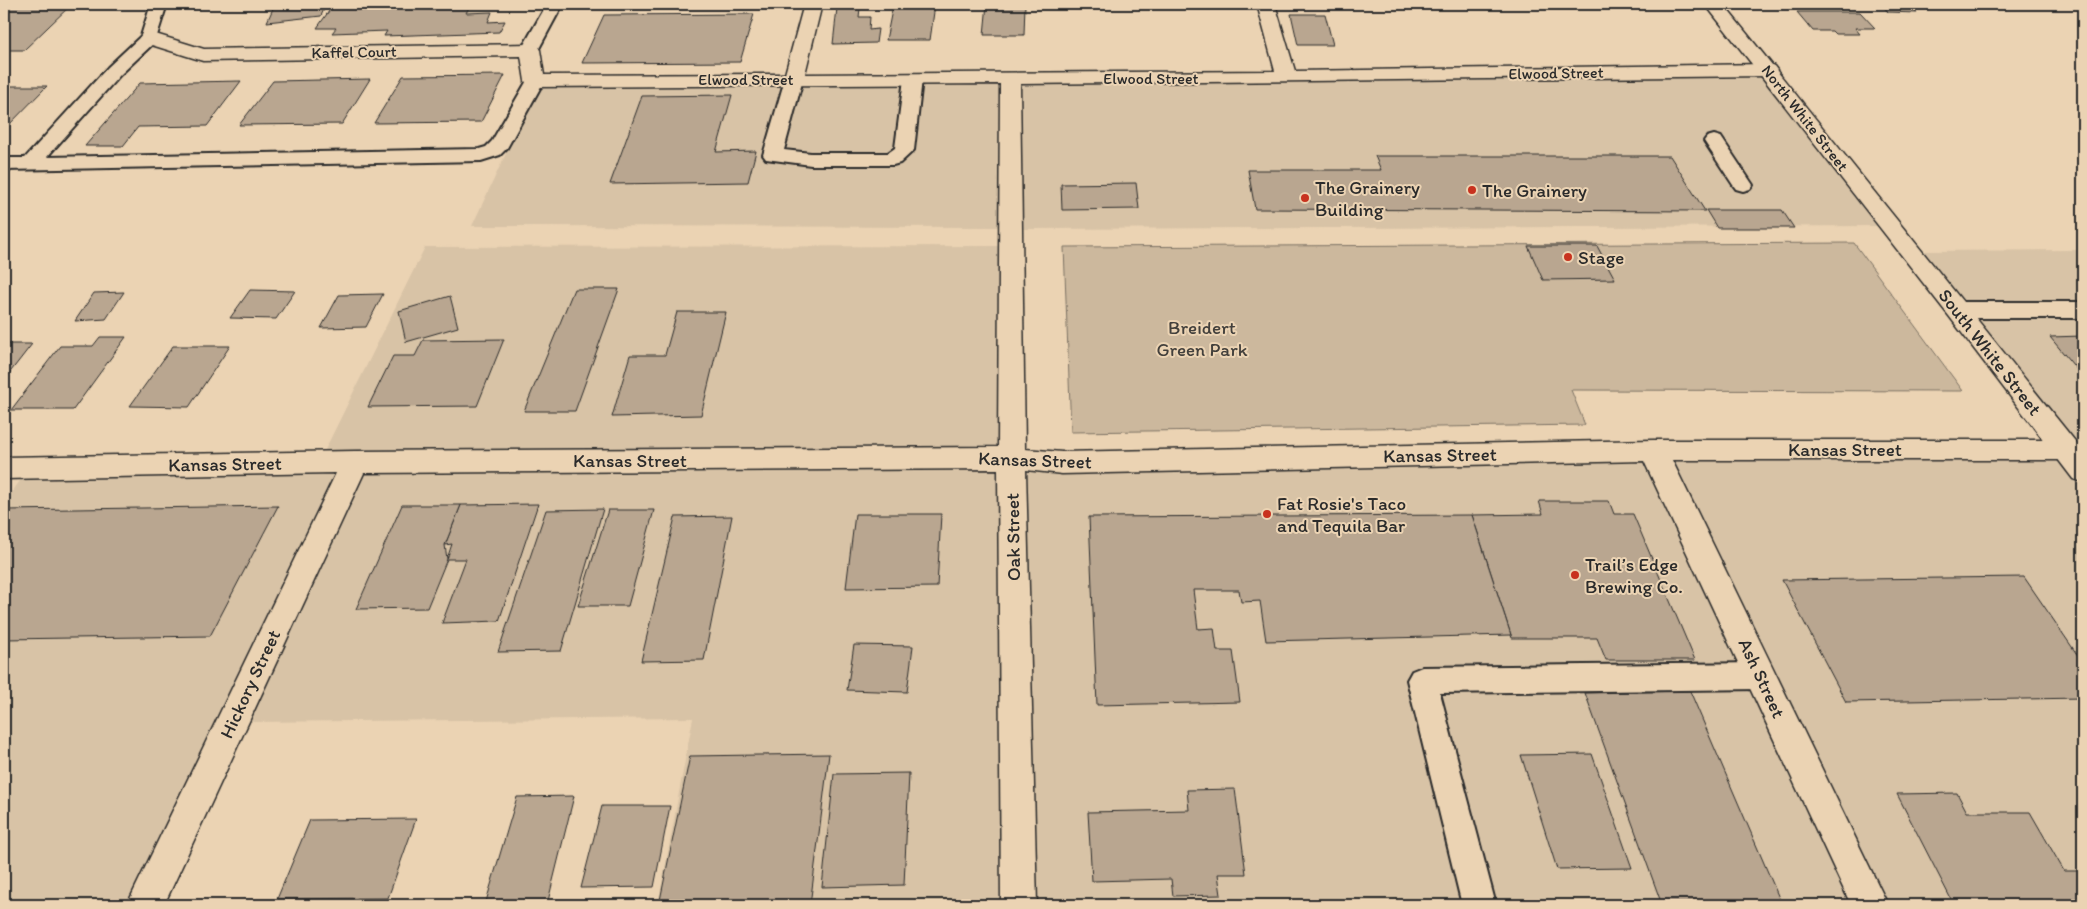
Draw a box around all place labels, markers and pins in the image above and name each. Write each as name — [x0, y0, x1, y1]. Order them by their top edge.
place label: The Grainery Building — [1315, 176, 1420, 221]
place label: The Grainery — [1482, 179, 1587, 202]
marker: The Grainery — [1466, 184, 1478, 196]
marker: The Grainery Building — [1299, 192, 1311, 204]
place label: Stage — [1578, 246, 1624, 269]
marker: Stage — [1562, 251, 1574, 263]
place label: Fat Rosie's Taco and Tequila Bar — [1277, 492, 1406, 537]
marker: Fat Rosie's Taco and Tequila Bar — [1261, 508, 1273, 520]
place label: Trail’s Edge Brewing Co. — [1585, 553, 1683, 598]
marker: Trail’s Edge Brewing Co. — [1569, 569, 1581, 581]

